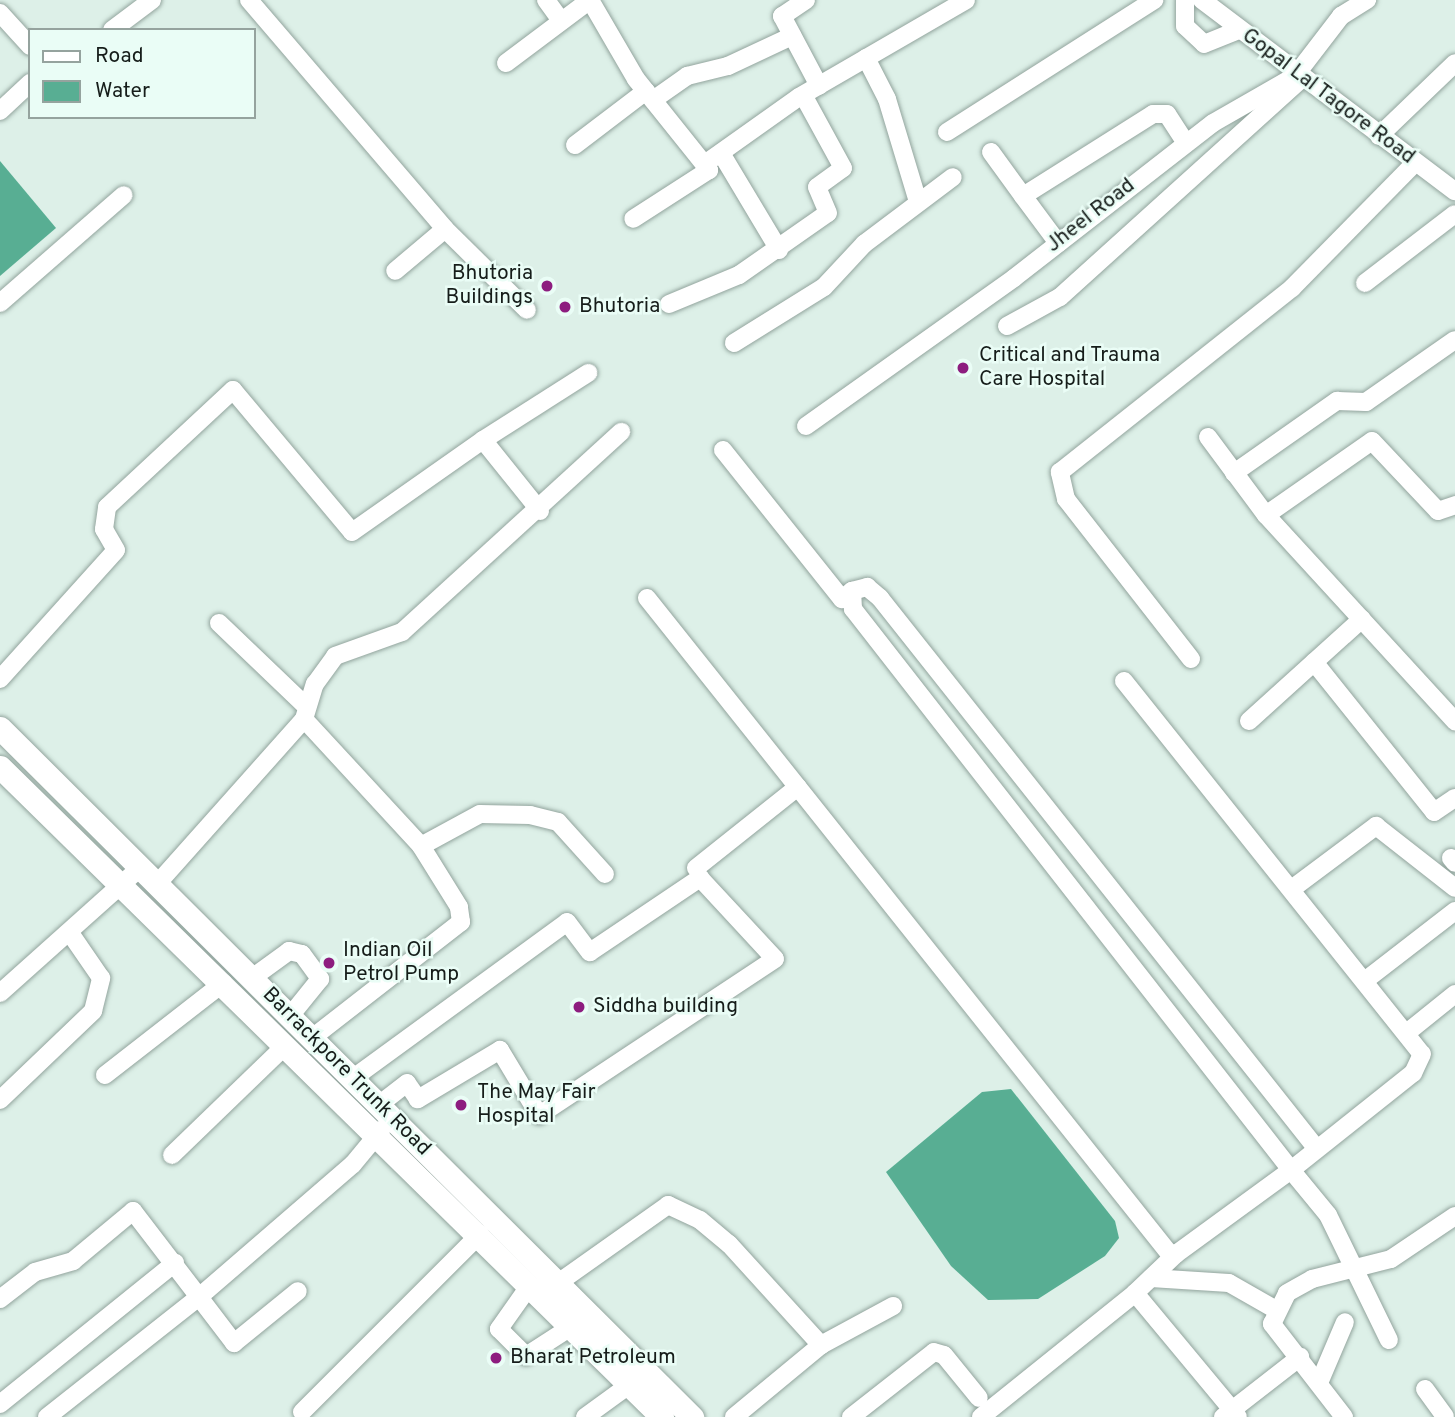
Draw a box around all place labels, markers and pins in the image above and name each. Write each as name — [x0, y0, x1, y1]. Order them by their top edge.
place label: Bhutoria Buildings — [446, 261, 533, 311]
marker: Bhutoria Buildings — [539, 278, 555, 294]
place label: Bhutoria — [579, 294, 660, 320]
marker: Bhutoria — [557, 299, 573, 315]
place label: Critical and Trauma Care Hospital — [979, 343, 1161, 393]
marker: Critical and Trauma Care Hospital — [953, 358, 973, 378]
place label: Indian Oil Petrol Pump — [343, 938, 459, 988]
marker: Indian Oil Petrol Pump — [321, 955, 337, 971]
place label: Siddha building — [593, 994, 738, 1020]
marker: Siddha building — [571, 999, 587, 1015]
place label: The May Fair Hospital — [477, 1080, 596, 1130]
marker: The May Fair Hospital — [451, 1095, 471, 1115]
place label: Bharat Petroleum — [510, 1345, 676, 1371]
marker: Bharat Petroleum — [488, 1350, 504, 1366]

